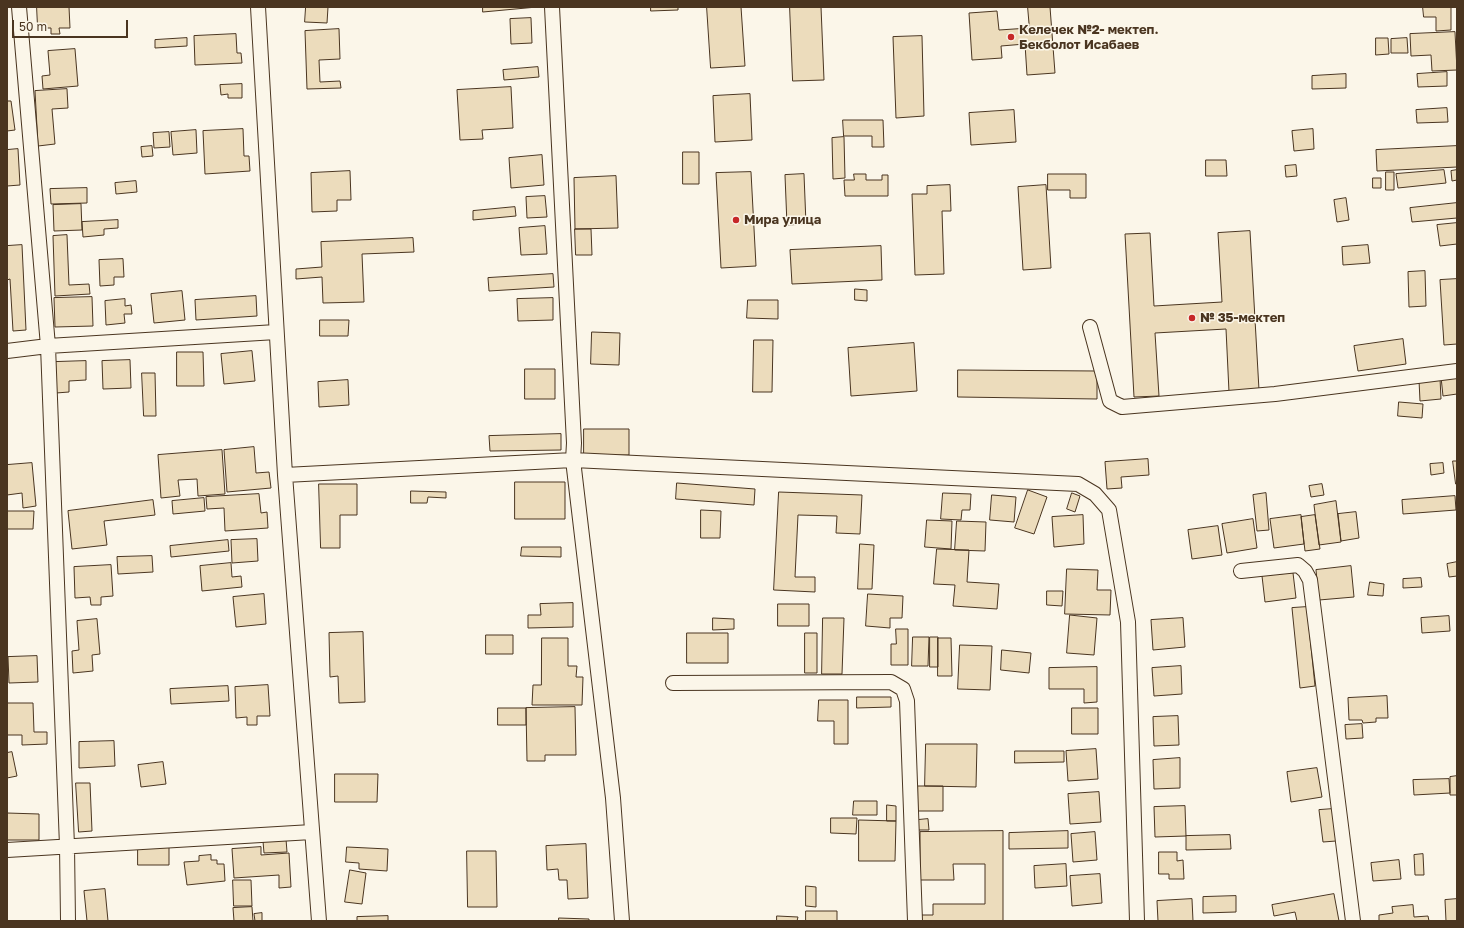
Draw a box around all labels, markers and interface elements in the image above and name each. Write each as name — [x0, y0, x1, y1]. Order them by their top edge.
scale bar — [14, 12, 130, 38]
text: 50 m — [19, 19, 47, 34]
place label: Келечек №2- мектеп. Бекболот Исабаев — [1019, 22, 1159, 53]
marker: Келечек №2- мектеп. Бекболот Исабаев — [1006, 32, 1016, 42]
place label: Мира улица — [744, 212, 821, 228]
marker: Мира улица — [731, 215, 741, 225]
place label: № 35-мектеп — [1200, 310, 1285, 326]
marker: № 35-мектеп — [1187, 313, 1197, 323]

